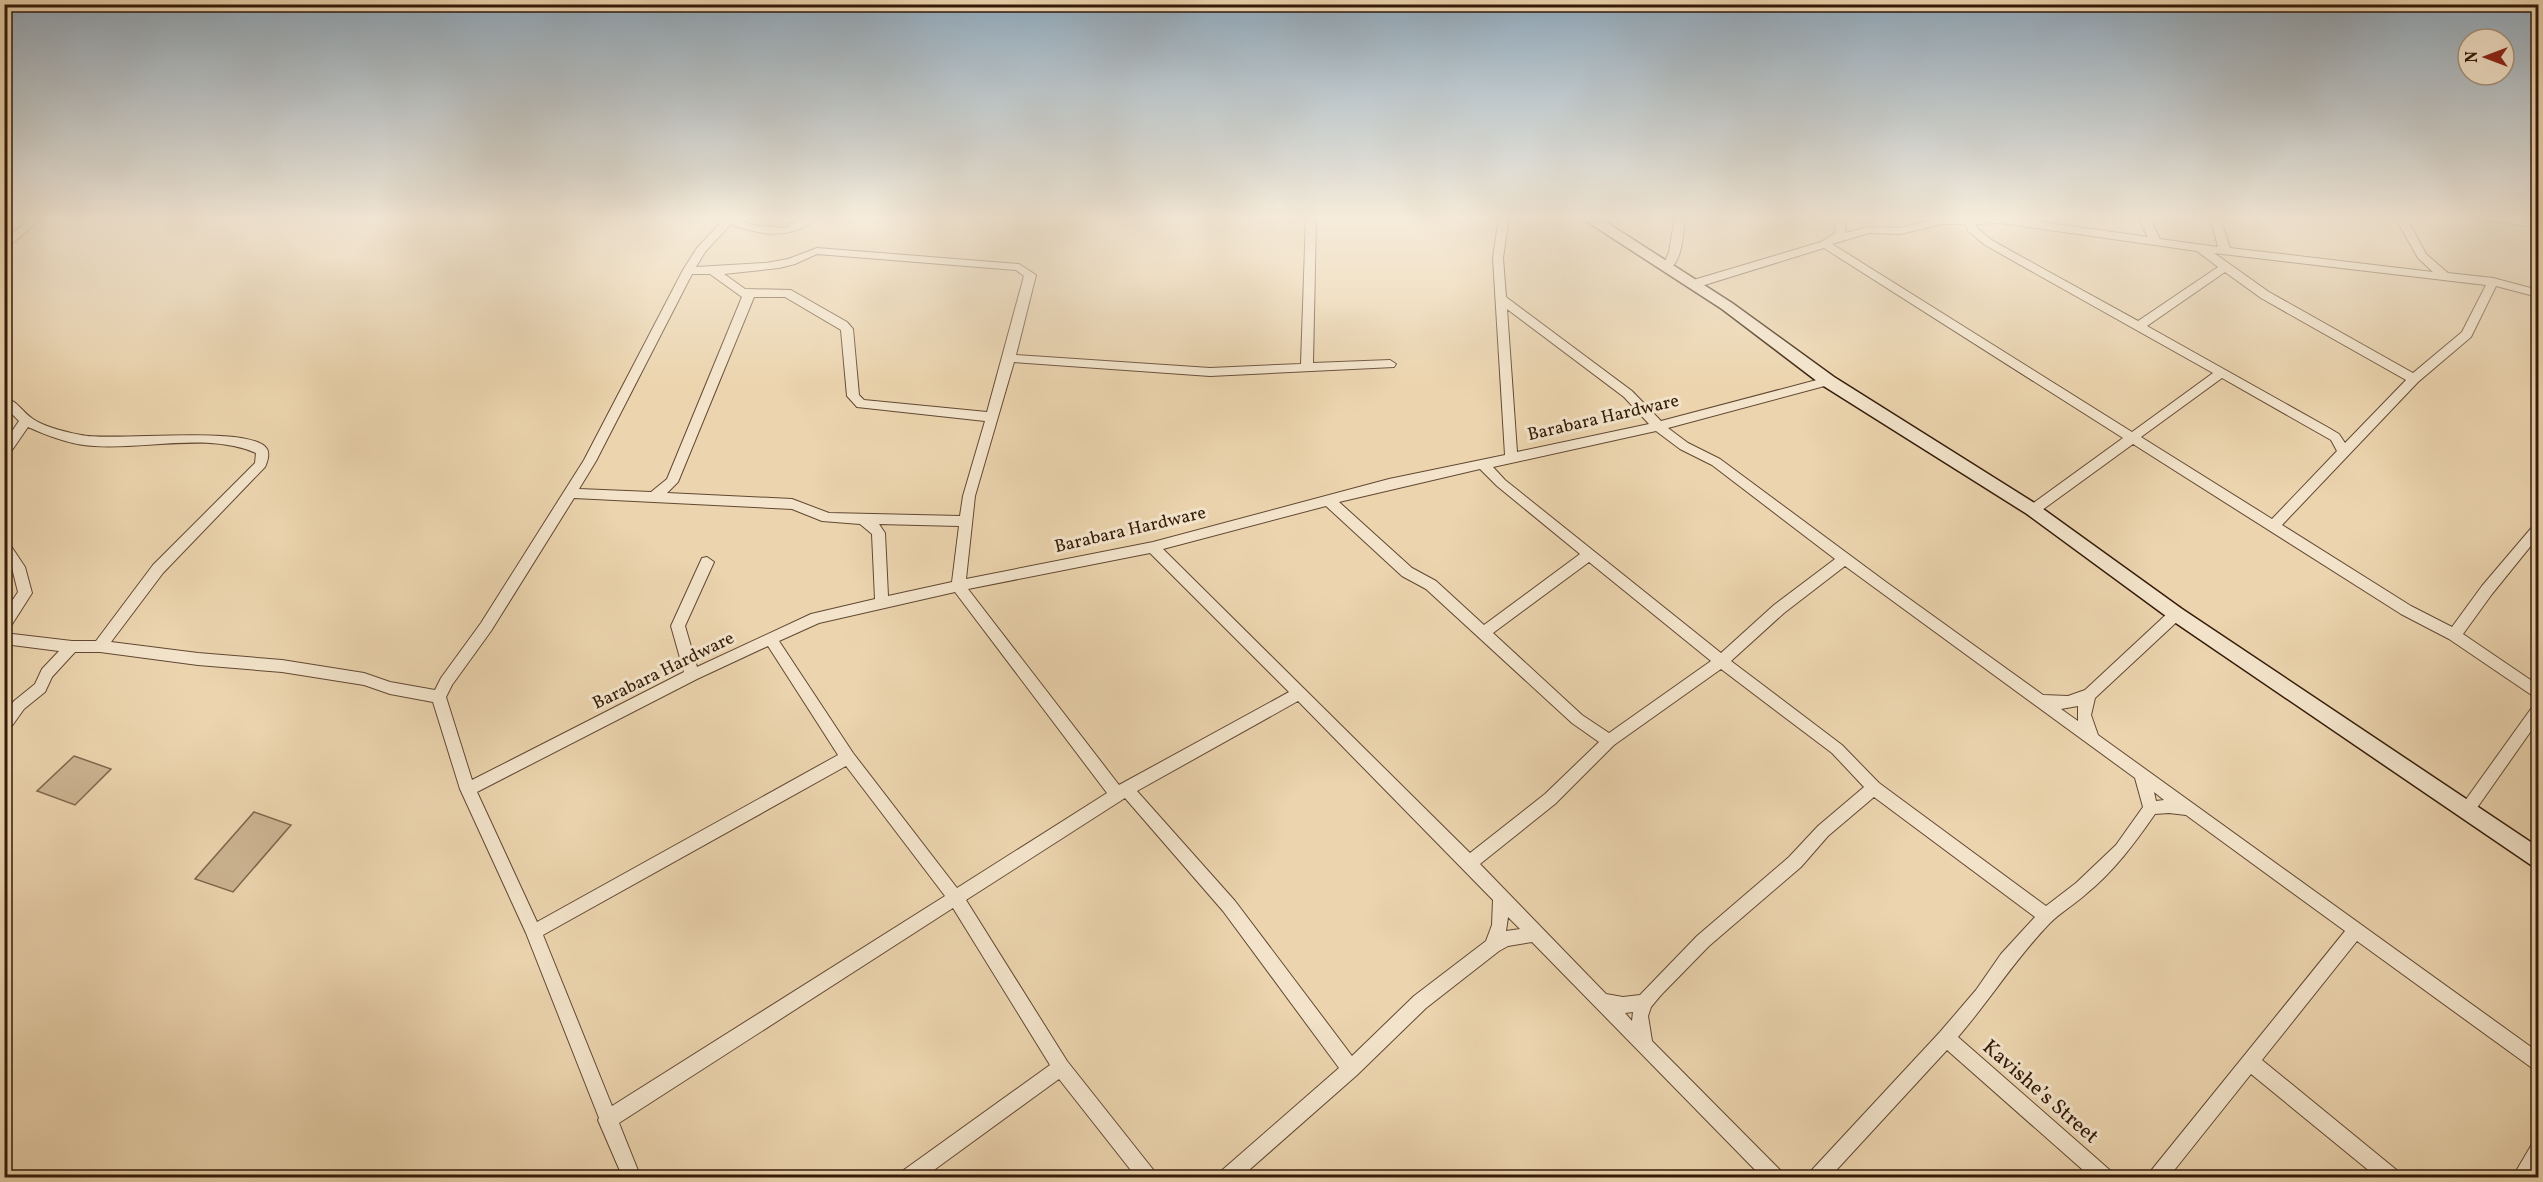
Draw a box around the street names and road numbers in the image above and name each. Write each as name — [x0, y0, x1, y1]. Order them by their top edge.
street label: Barabara Hardware — [1525, 389, 1682, 448]
street label: Barabara Hardware — [1052, 501, 1209, 560]
street label: Barabara Hardware — [589, 626, 739, 717]
street label: Kavishe’s Street — [1975, 1033, 2105, 1151]

